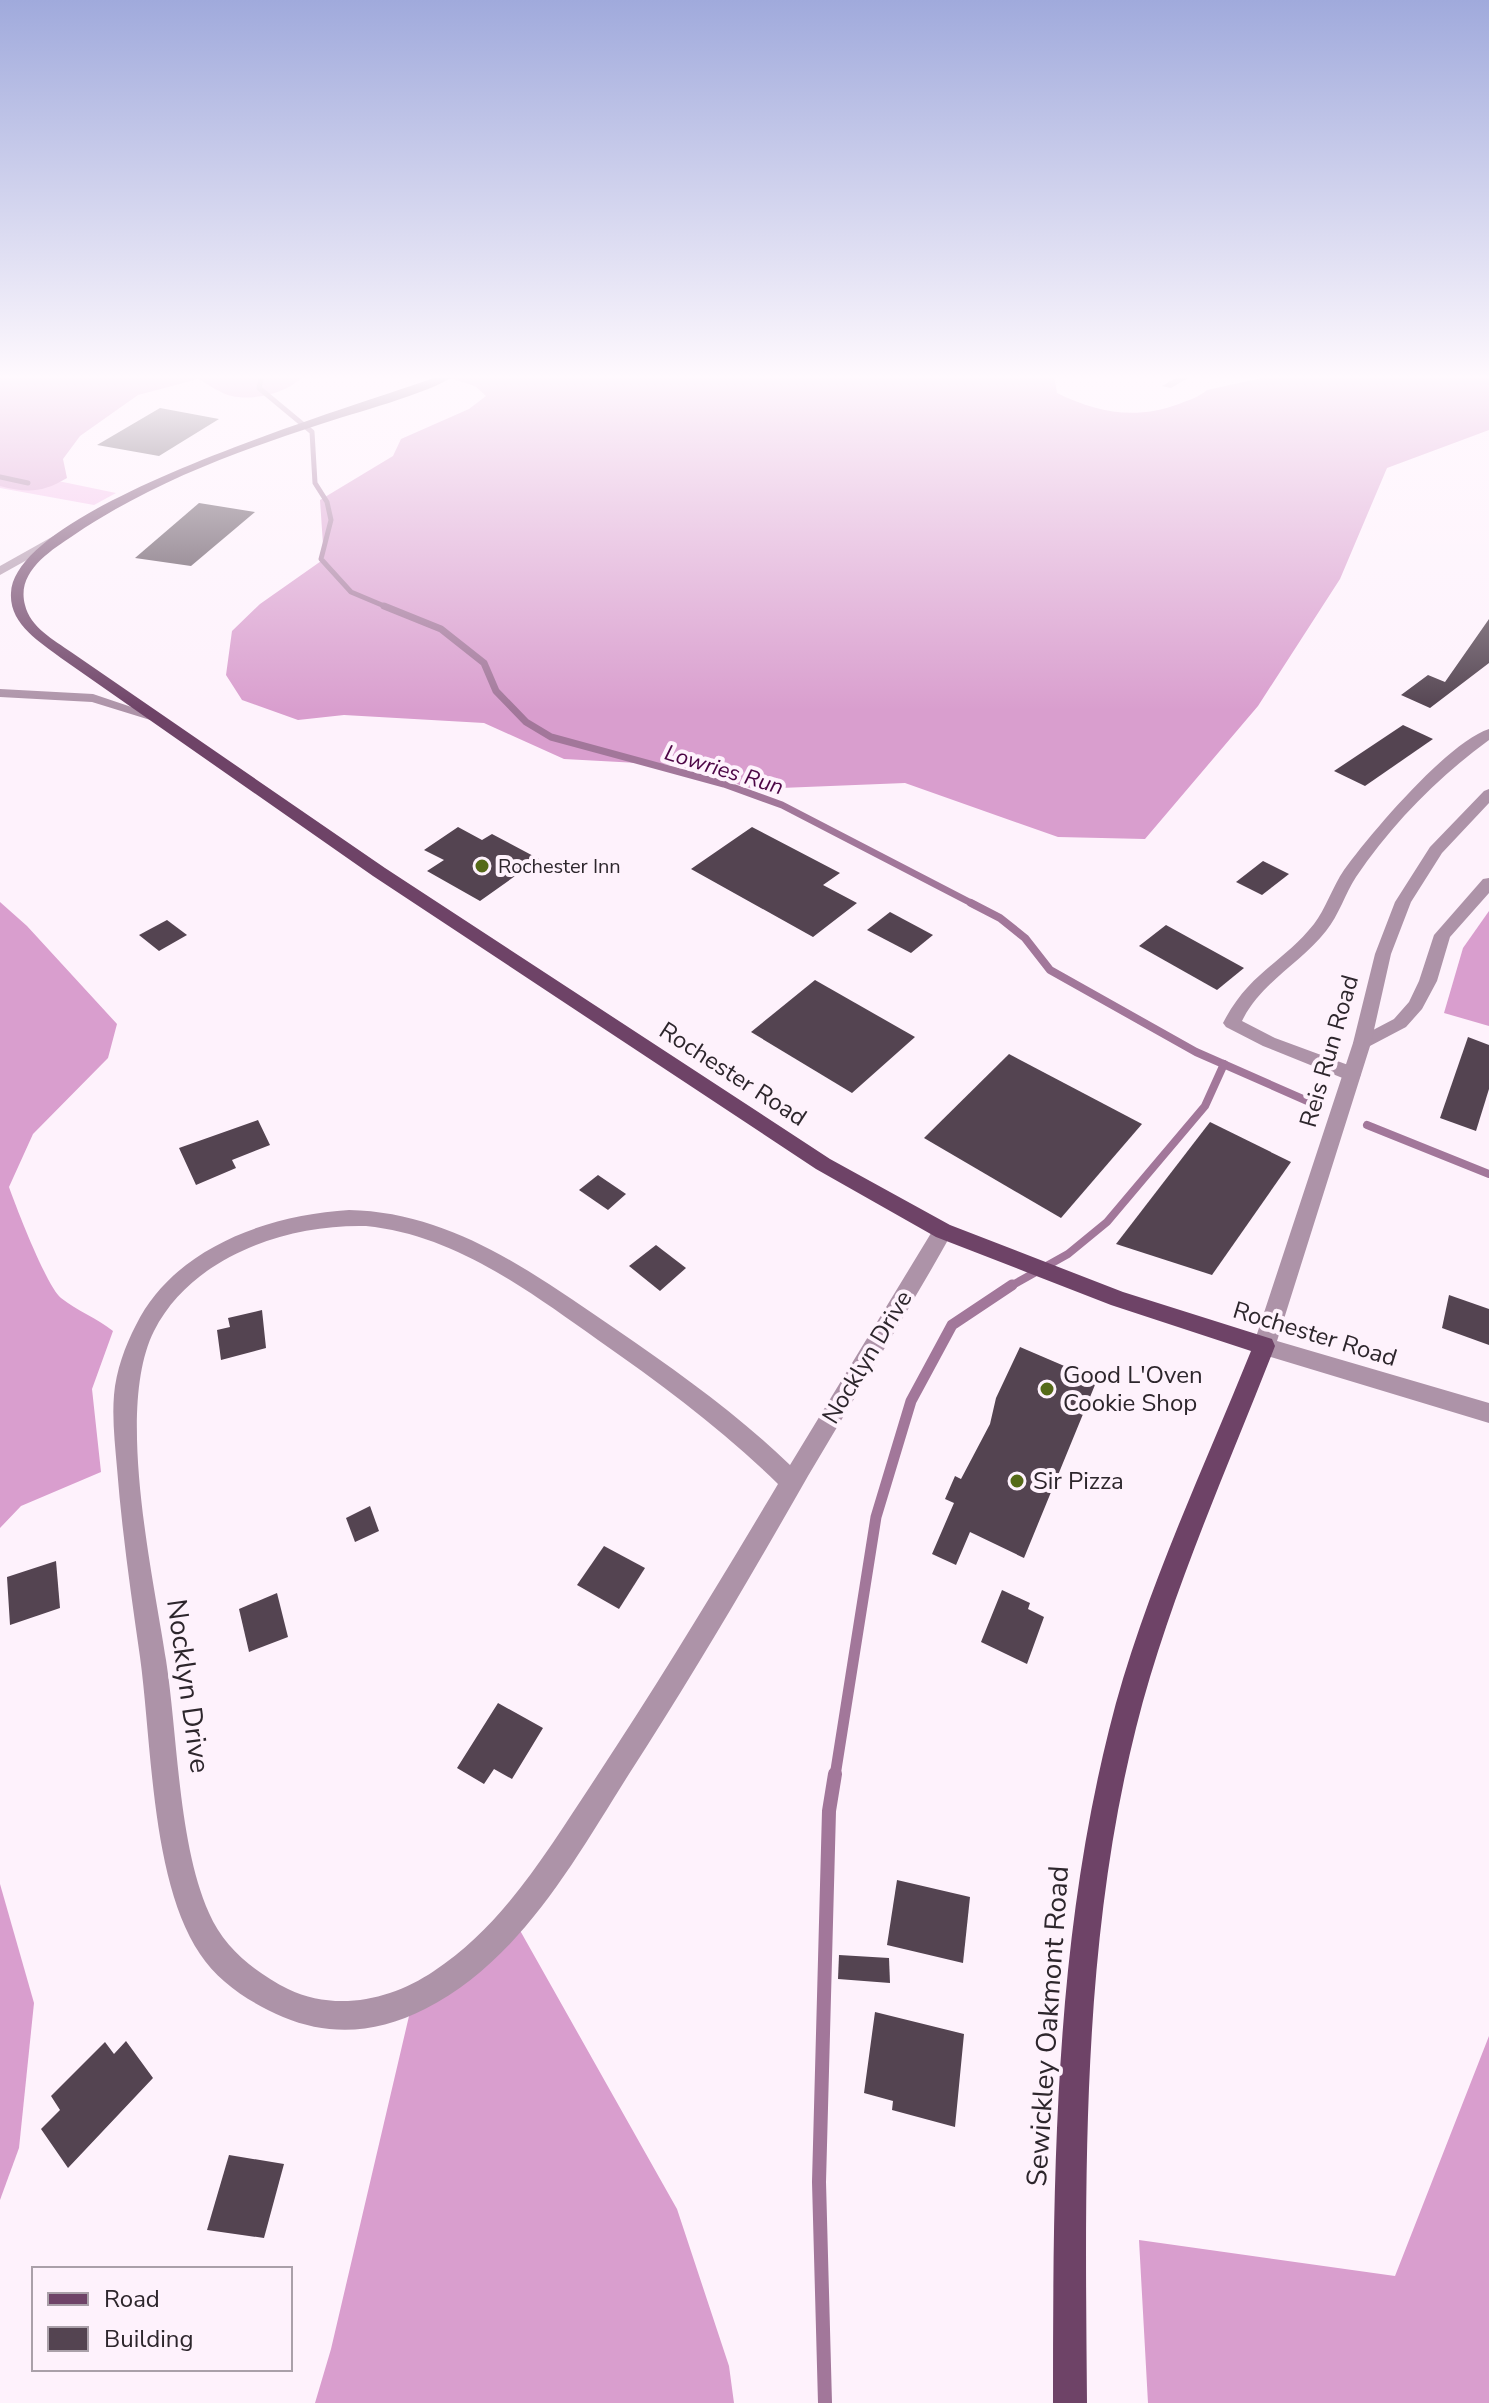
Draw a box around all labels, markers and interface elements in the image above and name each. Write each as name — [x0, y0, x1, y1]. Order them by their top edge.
water label: Lowries Run — [661, 738, 787, 802]
place label: Rochester Inn — [498, 853, 621, 880]
marker: Rochester Inn — [473, 857, 491, 875]
street label: Reis Run Road — [1292, 971, 1366, 1131]
street label: Rochester Road — [653, 1014, 813, 1134]
street label: Nocklyn Drive — [815, 1284, 919, 1430]
street label: Rochester Road — [1229, 1294, 1401, 1374]
place label: Good L'Oven Cookie Shop — [1063, 1359, 1203, 1419]
marker: Good L'Oven Cookie Shop — [1038, 1380, 1056, 1398]
place label: Sir Pizza — [1033, 1465, 1124, 1497]
marker: Sir Pizza — [1008, 1472, 1026, 1490]
street label: Nocklyn Drive — [157, 1597, 219, 1775]
street label: Sewickley Oakmont Road — [1018, 1864, 1078, 2188]
legend — [32, 2267, 292, 2371]
text: Road — [104, 2283, 160, 2315]
text: Building — [104, 2323, 194, 2355]

